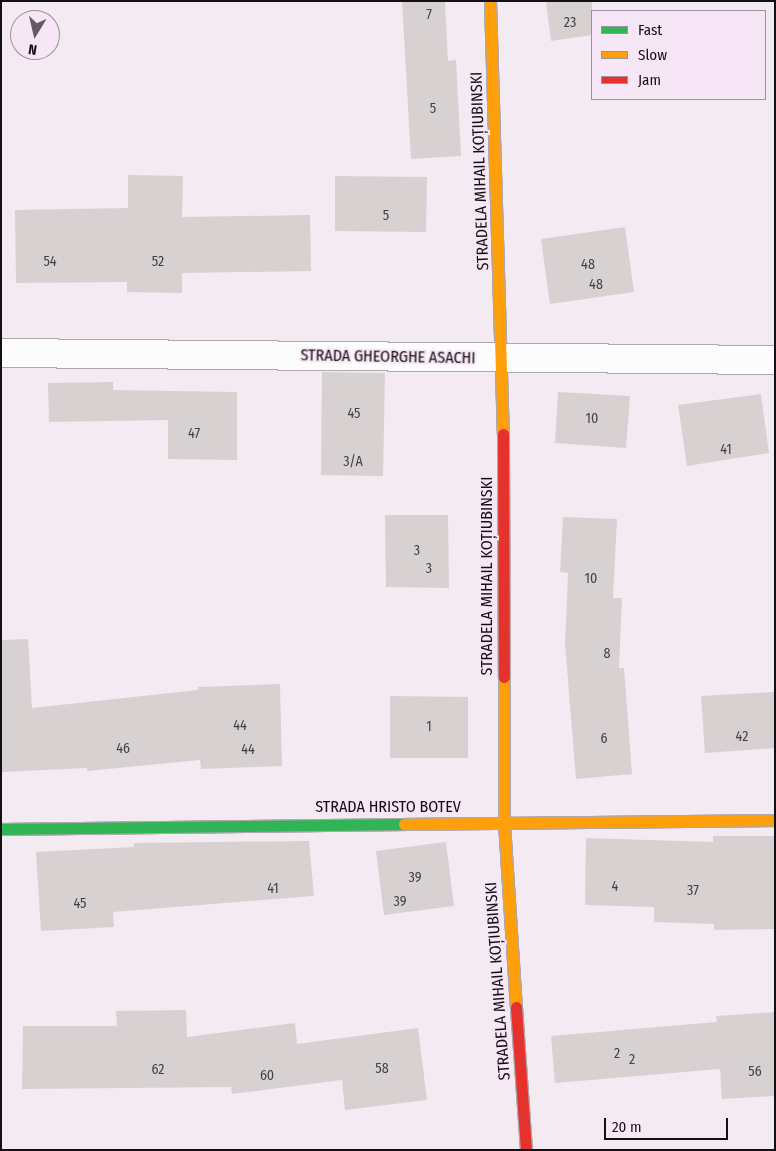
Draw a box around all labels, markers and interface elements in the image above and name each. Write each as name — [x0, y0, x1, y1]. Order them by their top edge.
house number: 7 — [426, 7, 432, 23]
north arrow — [10, 10, 60, 60]
legend — [591, 10, 766, 100]
house number: 23 — [564, 15, 576, 31]
text: Fast — [638, 21, 662, 39]
text: N — [27, 40, 38, 58]
text: Slow — [638, 46, 667, 64]
street label: STRADELA MIHAIL KOȚIUBINSKI — [467, 71, 493, 271]
text: Jam — [638, 71, 661, 89]
house number: 5 — [430, 101, 436, 117]
house number: 5 — [383, 208, 389, 224]
house number: 54 — [43, 254, 57, 270]
house number: 52 — [152, 254, 164, 270]
house number: 48 — [581, 257, 595, 273]
house number: 48 — [589, 277, 603, 293]
street label: STRADA GHEORGHE ASACHI — [300, 346, 476, 368]
house number: 45 — [347, 406, 361, 422]
house number: 10 — [586, 411, 598, 427]
house number: 47 — [188, 426, 200, 442]
house number: 41 — [720, 442, 732, 458]
house number: 3/A — [343, 454, 363, 470]
street label: STRADELA MIHAIL KOȚIUBINSKI — [477, 477, 497, 675]
house number: 3 — [414, 543, 420, 559]
house number: 3 — [426, 561, 432, 577]
house number: 10 — [585, 571, 597, 587]
house number: 8 — [604, 646, 610, 662]
house number: 44 — [233, 718, 247, 734]
house number: 1 — [426, 719, 432, 735]
house number: 42 — [736, 729, 748, 745]
house number: 6 — [601, 731, 607, 747]
house number: 46 — [116, 741, 130, 757]
house number: 44 — [241, 742, 255, 758]
street label: STRADA HRISTO BOTEV — [315, 797, 461, 817]
house number: 39 — [409, 870, 421, 886]
house number: 4 — [612, 879, 618, 895]
house number: 41 — [267, 881, 279, 897]
street label: STRADELA MIHAIL KOȚIUBINSKI — [481, 881, 515, 1081]
house number: 37 — [687, 883, 699, 899]
house number: 39 — [394, 894, 406, 910]
house number: 45 — [73, 896, 87, 912]
house number: 2 — [614, 1046, 620, 1062]
house number: 2 — [629, 1052, 635, 1068]
house number: 58 — [375, 1061, 389, 1077]
house number: 62 — [152, 1062, 164, 1078]
house number: 56 — [748, 1064, 762, 1080]
house number: 60 — [260, 1068, 274, 1084]
scale bar — [606, 1108, 730, 1140]
text: 20 m — [612, 1118, 642, 1136]

